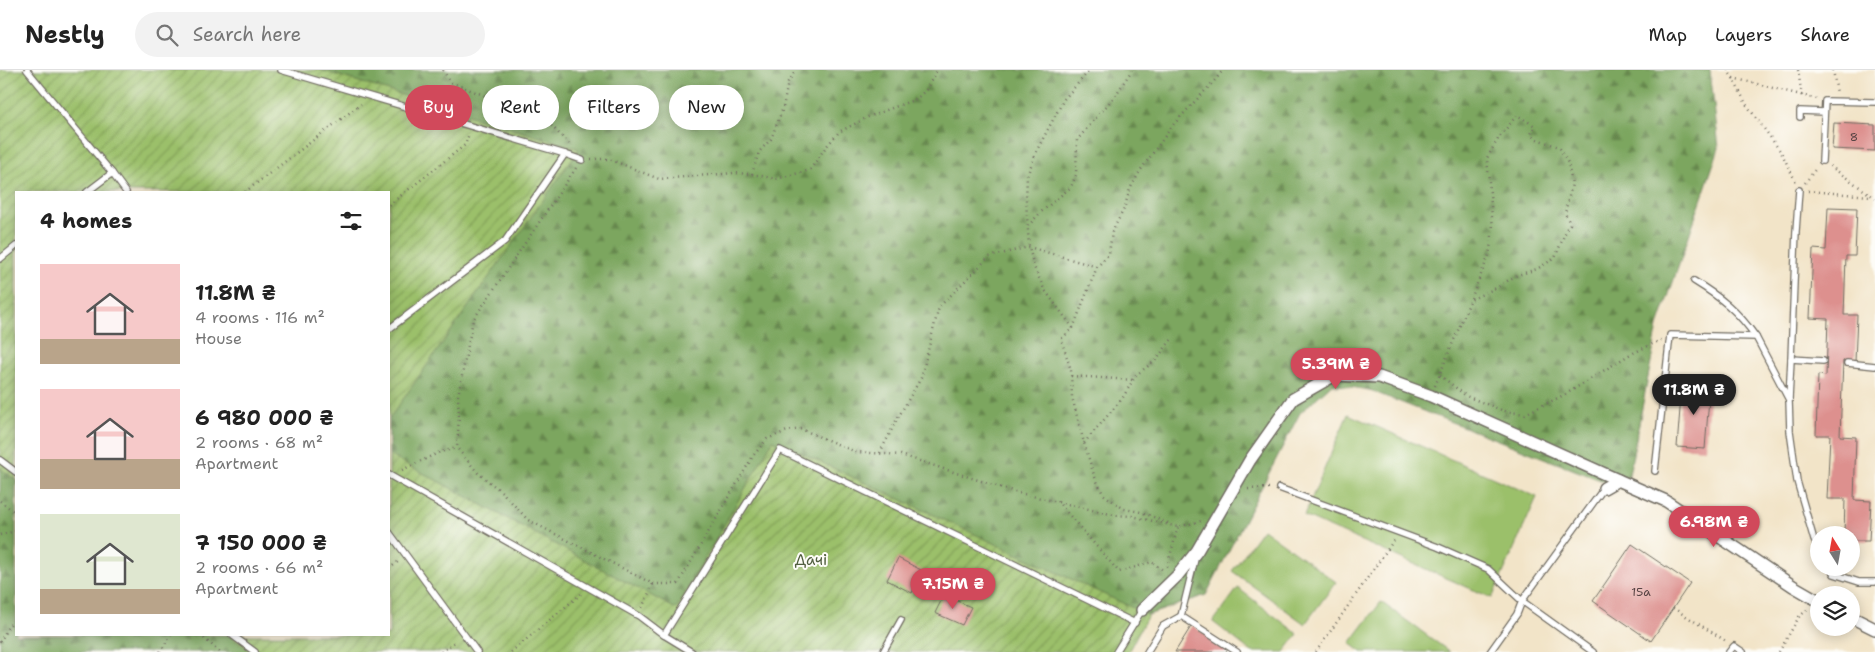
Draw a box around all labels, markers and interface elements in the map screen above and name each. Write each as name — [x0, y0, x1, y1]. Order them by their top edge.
search box — [135, 12, 485, 57]
text: Nestly — [25, 19, 105, 51]
icon: search — [153, 21, 181, 49]
text: Search here — [193, 22, 301, 47]
text: Map — [1649, 23, 1687, 47]
text: Layers — [1715, 23, 1772, 47]
text: Share — [1800, 23, 1850, 47]
chip: Buy — [405, 85, 472, 130]
chip: Rent — [482, 85, 559, 130]
chip: Filters — [569, 85, 659, 130]
chip: New — [669, 85, 744, 130]
house number: 8 — [1850, 129, 1858, 145]
text: 4 homes — [40, 207, 132, 235]
icon: filters — [337, 207, 365, 235]
text: 11.8M ₴ — [195, 279, 276, 307]
icon: home — [80, 284, 140, 344]
text: 4 rooms · 116 m² — [195, 307, 325, 328]
text: House — [195, 328, 242, 349]
pin: 5.39M ₴ — [1290, 348, 1382, 390]
text: 5.39M ₴ — [1302, 353, 1370, 374]
pin: 11.8M ₴ — [1648, 374, 1740, 416]
text: 11.8M ₴ — [1663, 379, 1725, 400]
text: 6 980 000 ₴ — [195, 404, 334, 432]
icon: home — [80, 409, 140, 469]
text: 2 rooms · 68 m² — [195, 432, 323, 453]
text: Apartment — [195, 453, 278, 474]
pin: 6.98M ₴ — [1668, 506, 1760, 548]
text: 6.98M ₴ — [1680, 511, 1748, 532]
north arrow — [1810, 526, 1860, 576]
map controls — [1810, 526, 1860, 636]
text: 7 150 000 ₴ — [195, 529, 327, 557]
icon: home — [80, 534, 140, 594]
park label: Дачі — [795, 550, 827, 570]
text: 2 rooms · 66 m² — [195, 557, 323, 578]
pin: 7.15M ₴ — [907, 568, 999, 610]
text: 7.15M ₴ — [921, 573, 985, 594]
text: Apartment — [195, 578, 278, 599]
house number: 15а — [1631, 584, 1651, 600]
button: layers — [1810, 586, 1860, 636]

